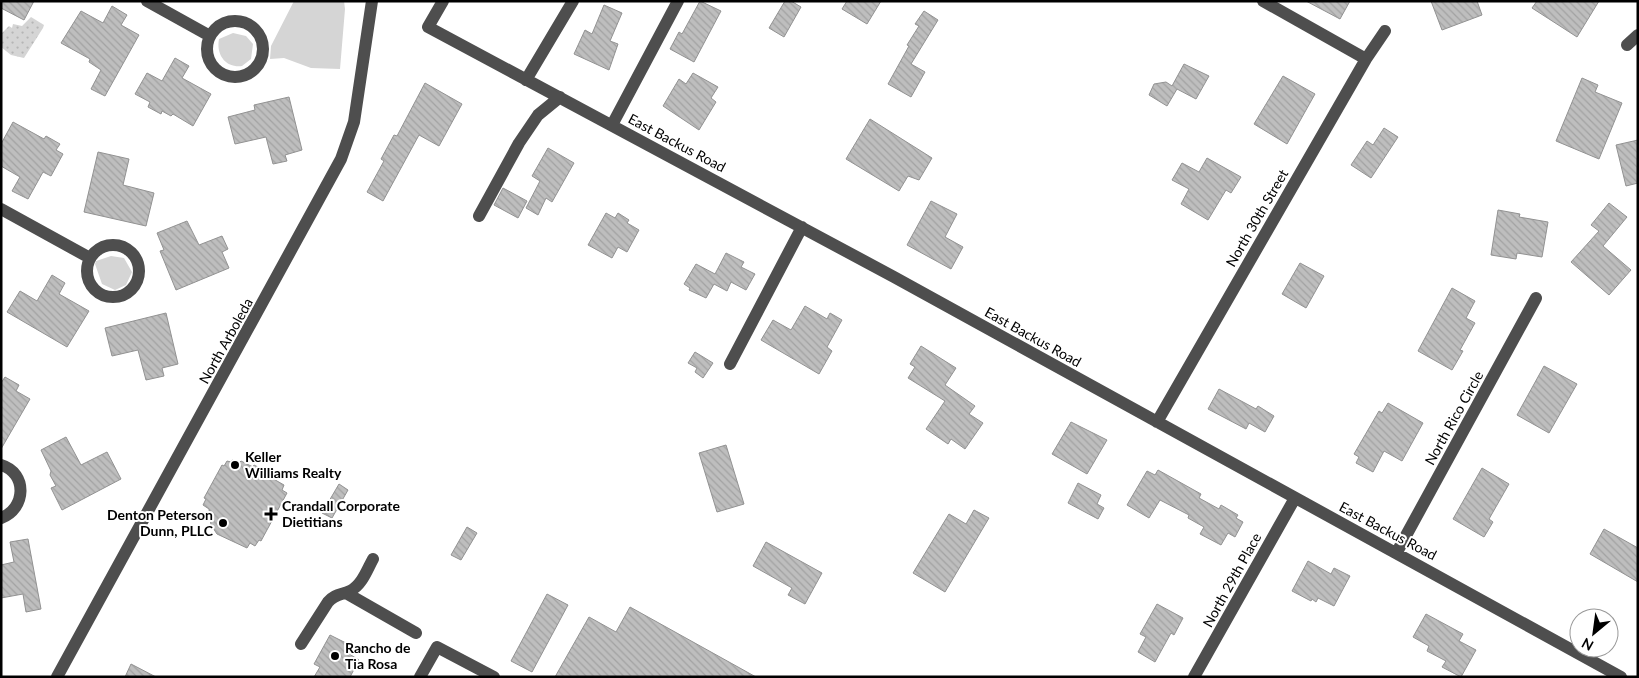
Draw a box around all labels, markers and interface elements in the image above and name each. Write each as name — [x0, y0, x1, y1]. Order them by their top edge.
street label: East Backus Road — [626, 110, 729, 175]
street label: North 30th Street — [1222, 166, 1291, 269]
street label: North Arboleda — [195, 295, 256, 387]
street label: East Backus Road — [982, 303, 1085, 370]
street label: North Rico Circle — [1421, 368, 1486, 468]
place label: Keller Williams Realty — [245, 448, 342, 481]
marker: Keller Williams Realty — [229, 459, 241, 471]
place label: Crandall Corporate Dietitians — [282, 497, 400, 530]
street label: East Backus Road — [1337, 498, 1440, 563]
place label: Denton Peterson Dunn, PLLC — [107, 506, 214, 539]
marker: Crandall Corporate Dietitians — [264, 507, 278, 521]
marker: Denton Peterson Dunn, PLLC — [217, 517, 229, 529]
street label: North 29th Place — [1199, 530, 1264, 630]
north arrow — [1569, 608, 1619, 658]
text: N — [1579, 635, 1596, 655]
place label: Rancho de Tia Rosa — [345, 639, 411, 672]
marker: Rancho de Tia Rosa — [329, 650, 341, 662]

